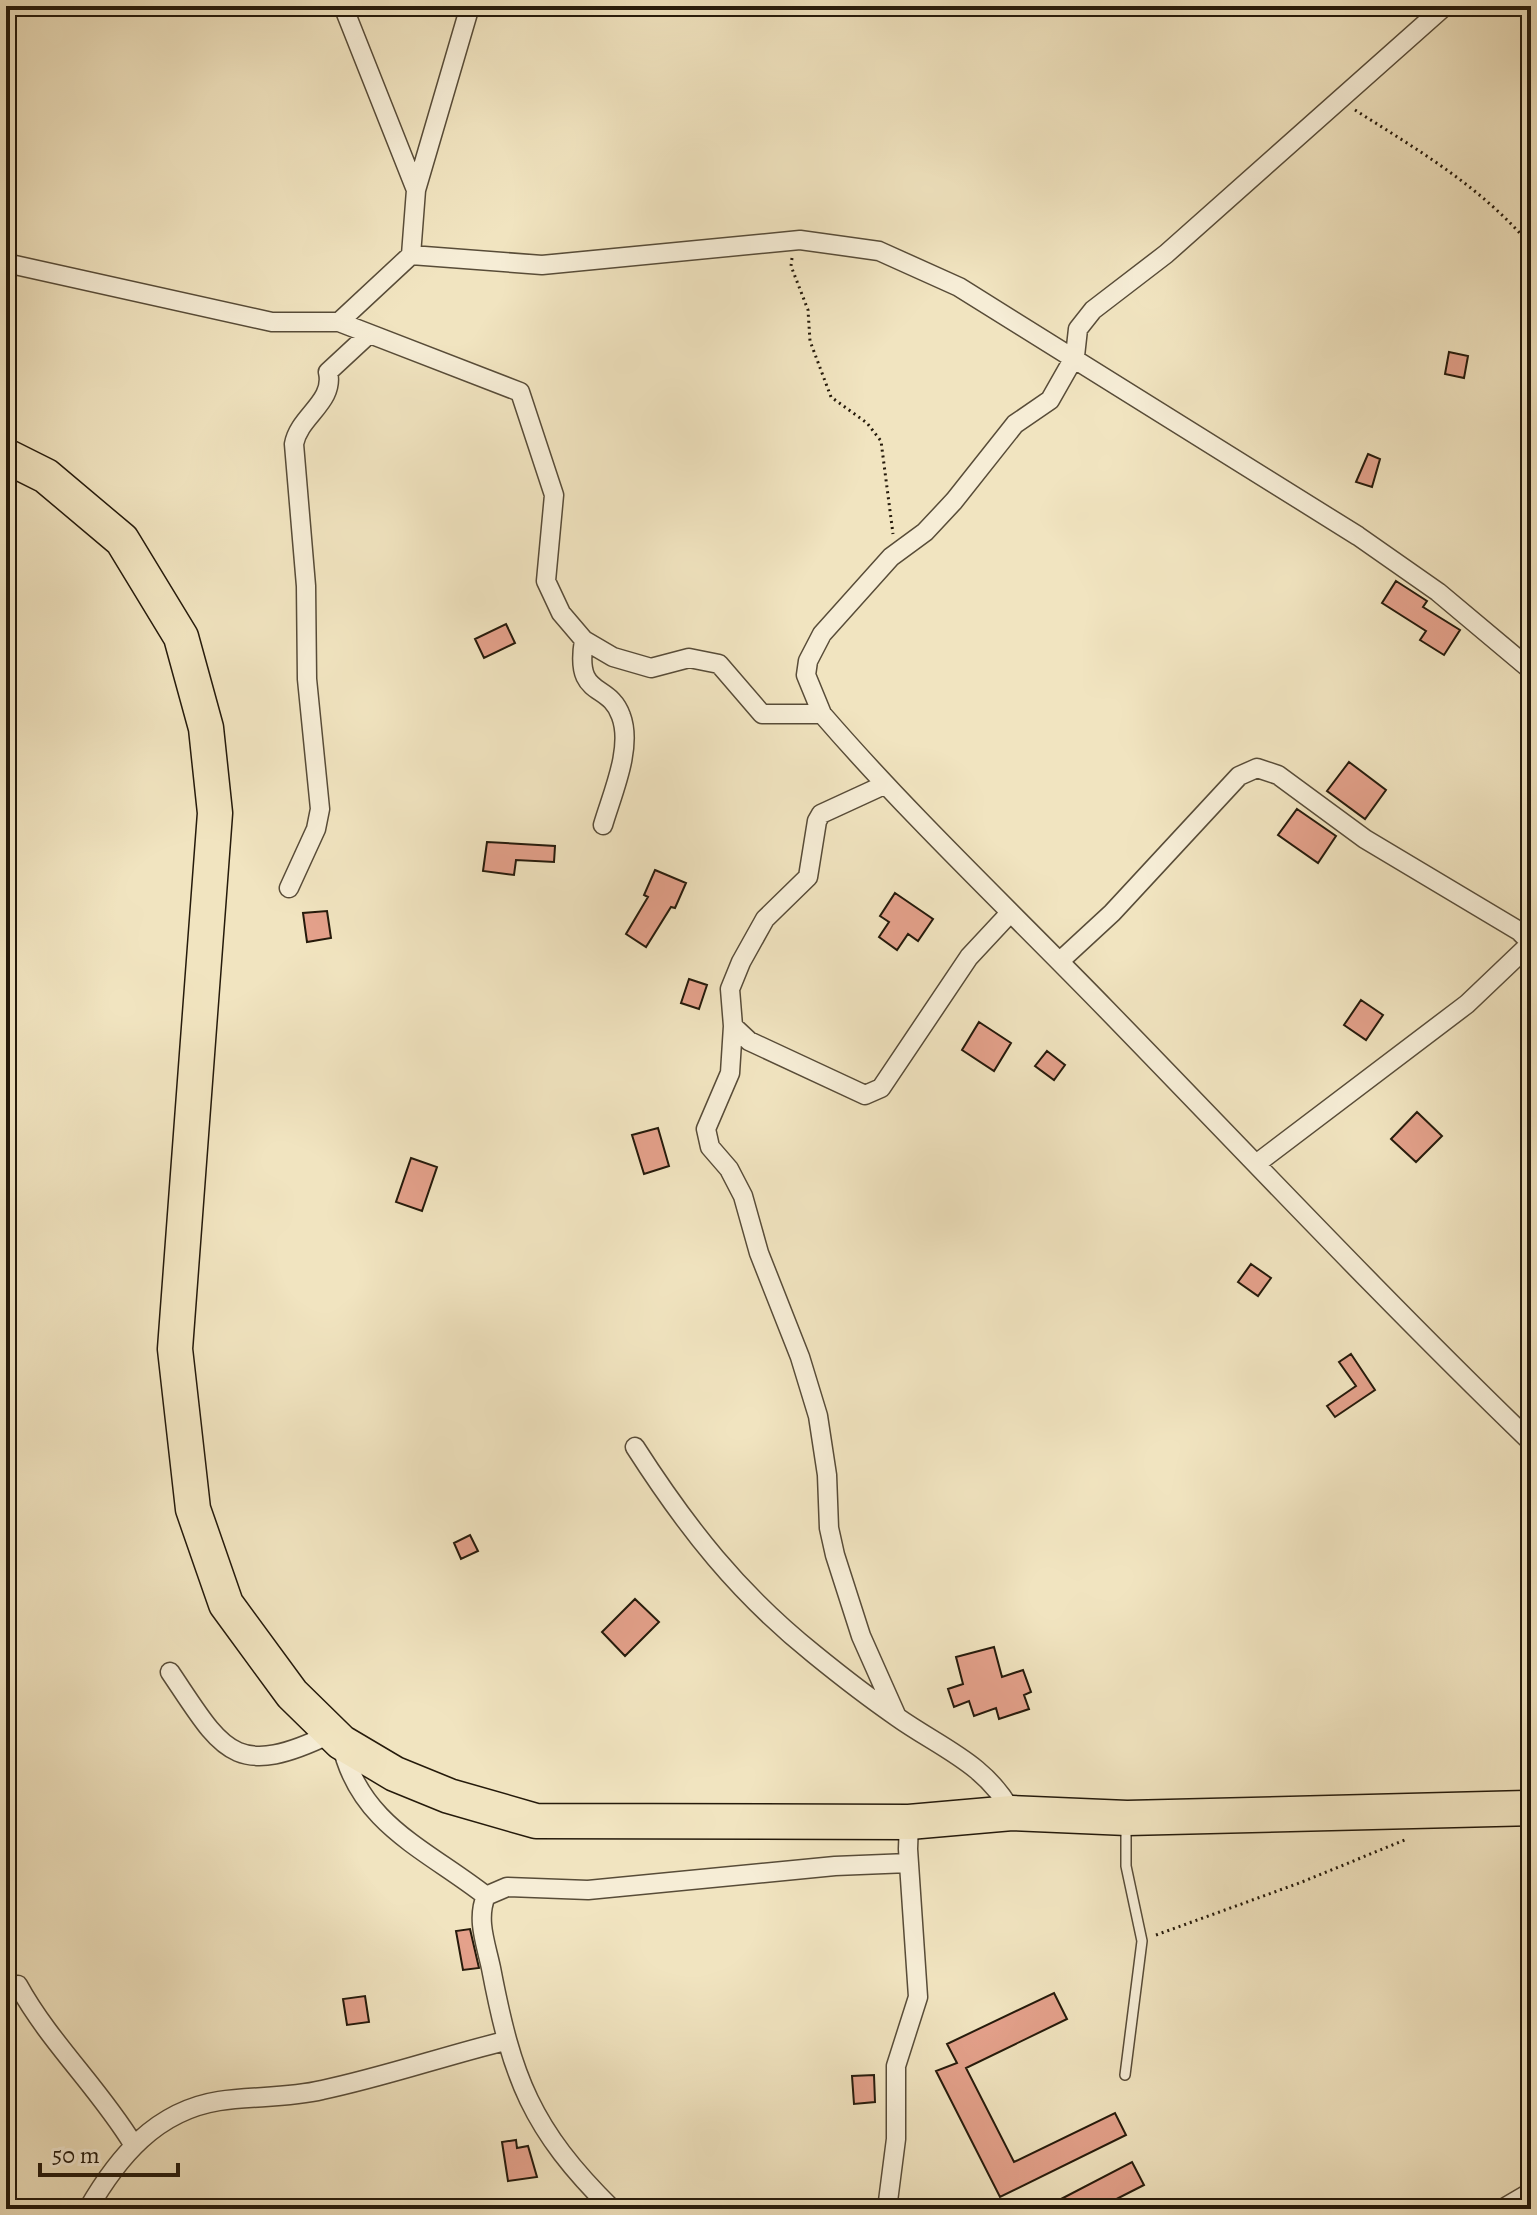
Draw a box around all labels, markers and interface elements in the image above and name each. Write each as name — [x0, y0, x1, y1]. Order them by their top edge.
scale bar — [40, 2127, 178, 2177]
text: 50 m — [52, 2139, 100, 2171]

